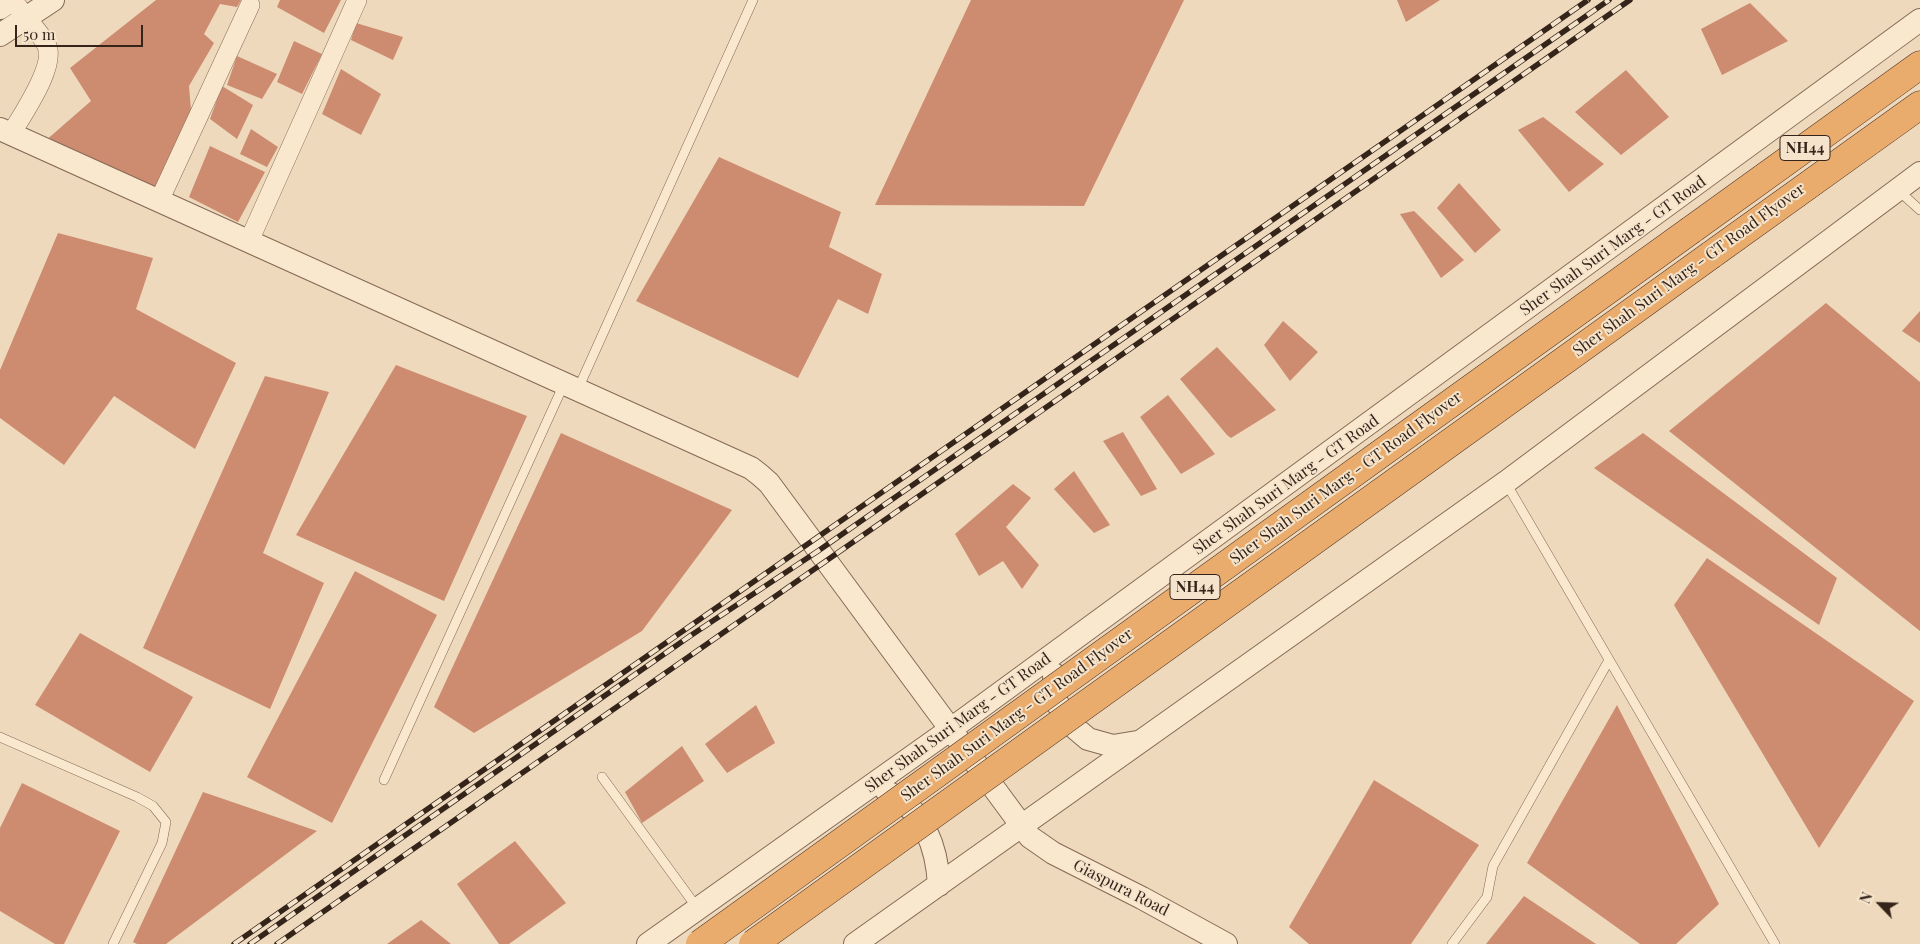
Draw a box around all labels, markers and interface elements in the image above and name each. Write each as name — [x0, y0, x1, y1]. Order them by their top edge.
scale bar — [18, 15, 145, 47]
text: 50 m — [23, 24, 55, 44]
road number: NH44 — [1780, 136, 1830, 160]
street label: Sher Shah Suri Marg - GT Road — [1516, 172, 1710, 320]
street label: Sher Shah Suri Marg - GT Road Flyover — [1569, 179, 1809, 361]
street label: Sher Shah Suri Marg - GT Road Flyover — [1226, 387, 1466, 569]
street label: Sher Shah Suri Marg - GT Road — [1189, 411, 1383, 559]
road number: NH44 — [1170, 574, 1220, 600]
street label: Sher Shah Suri Marg - GT Road Flyover — [897, 624, 1137, 806]
street label: Sher Shah Suri Marg - GT Road — [861, 649, 1055, 797]
street label: Giaspura Road — [1070, 856, 1172, 920]
north arrow — [1855, 879, 1905, 929]
text: N — [1855, 889, 1877, 906]

